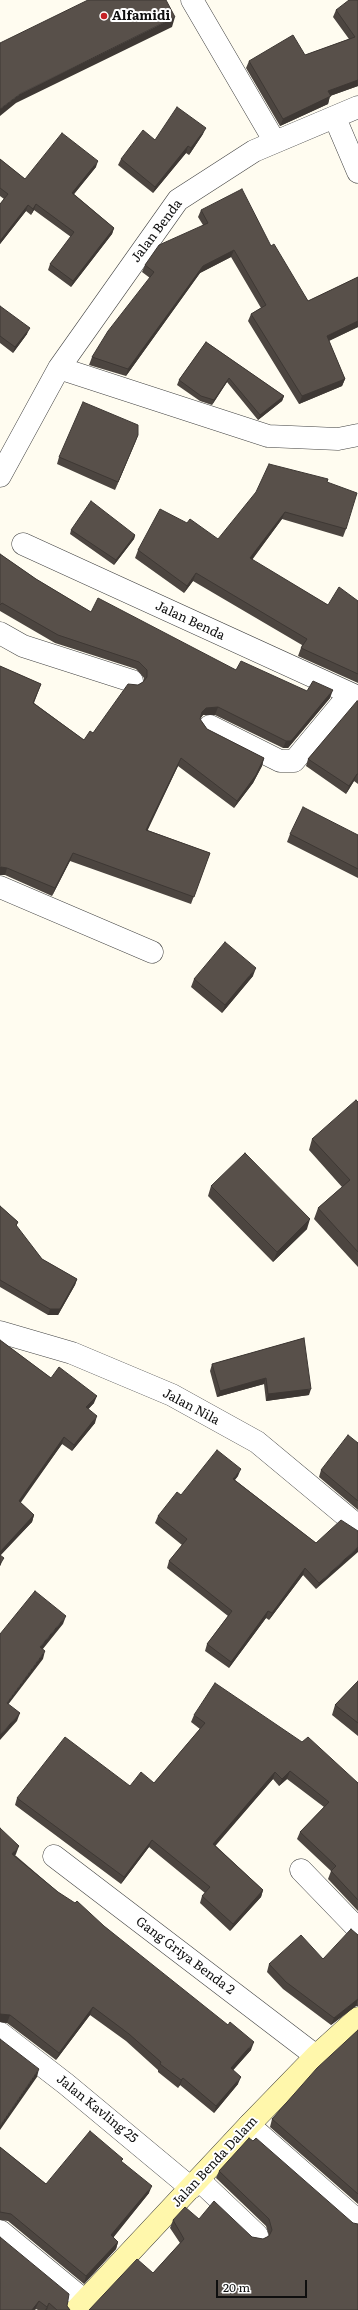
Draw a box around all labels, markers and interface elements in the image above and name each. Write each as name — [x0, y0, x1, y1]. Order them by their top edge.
place label: Alfamidi — [112, 8, 170, 24]
marker: Alfamidi — [99, 11, 109, 21]
street label: Jalan Benda — [128, 196, 186, 266]
street label: Jalan Benda — [153, 598, 227, 644]
street label: Jalan Nila — [160, 1385, 222, 1429]
street label: Gang Griya Benda 2 — [132, 1914, 238, 1998]
street label: Jalan Kavling 25 — [53, 2072, 141, 2146]
street label: Jalan Benda Dalam — [169, 2113, 261, 2211]
scale bar — [218, 2272, 309, 2298]
text: 20 m — [223, 2278, 250, 2296]

